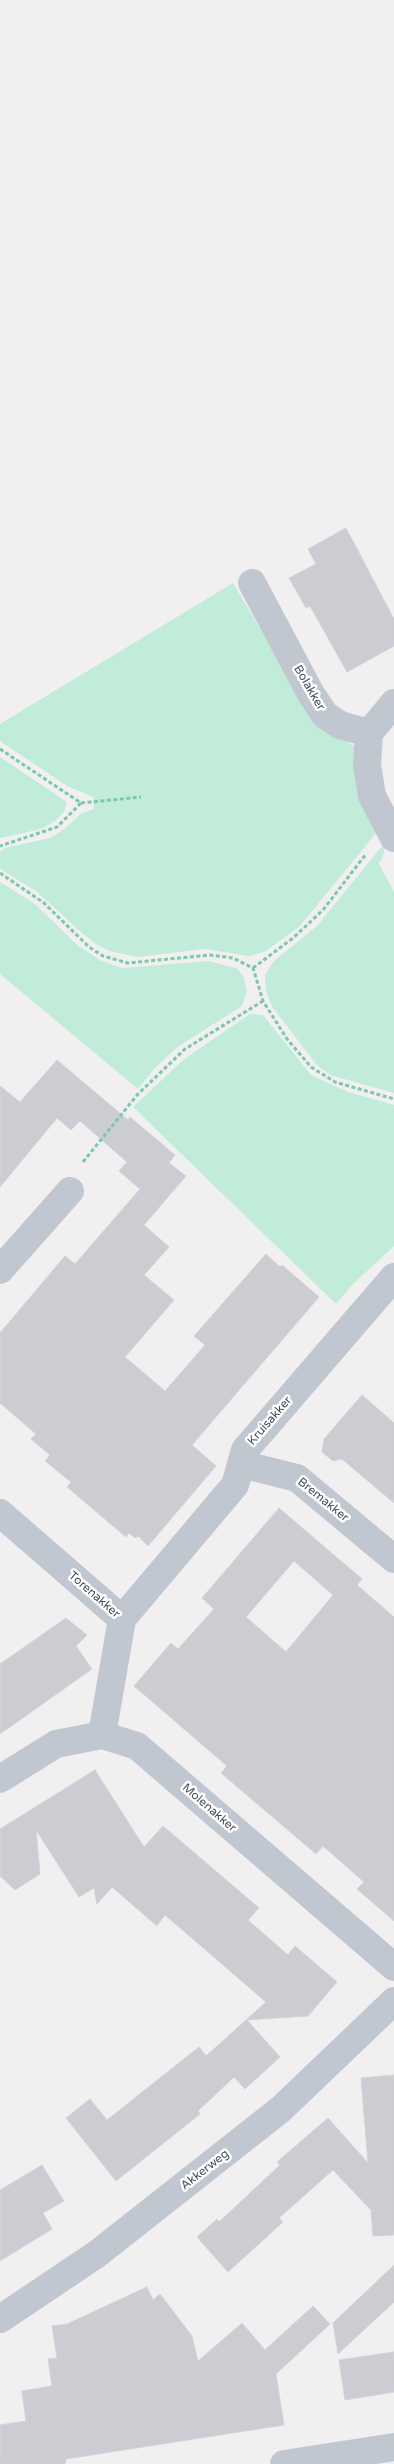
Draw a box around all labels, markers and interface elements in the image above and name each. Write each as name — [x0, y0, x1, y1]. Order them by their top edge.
street label: Bolakker — [290, 663, 328, 713]
street label: Kruisakker — [245, 1394, 295, 1448]
street label: Bremakker — [295, 1475, 351, 1525]
street label: Torenakker — [65, 1569, 123, 1621]
street label: Molenakker — [179, 1781, 239, 1835]
street label: Akkerweg — [178, 2147, 232, 2193]

